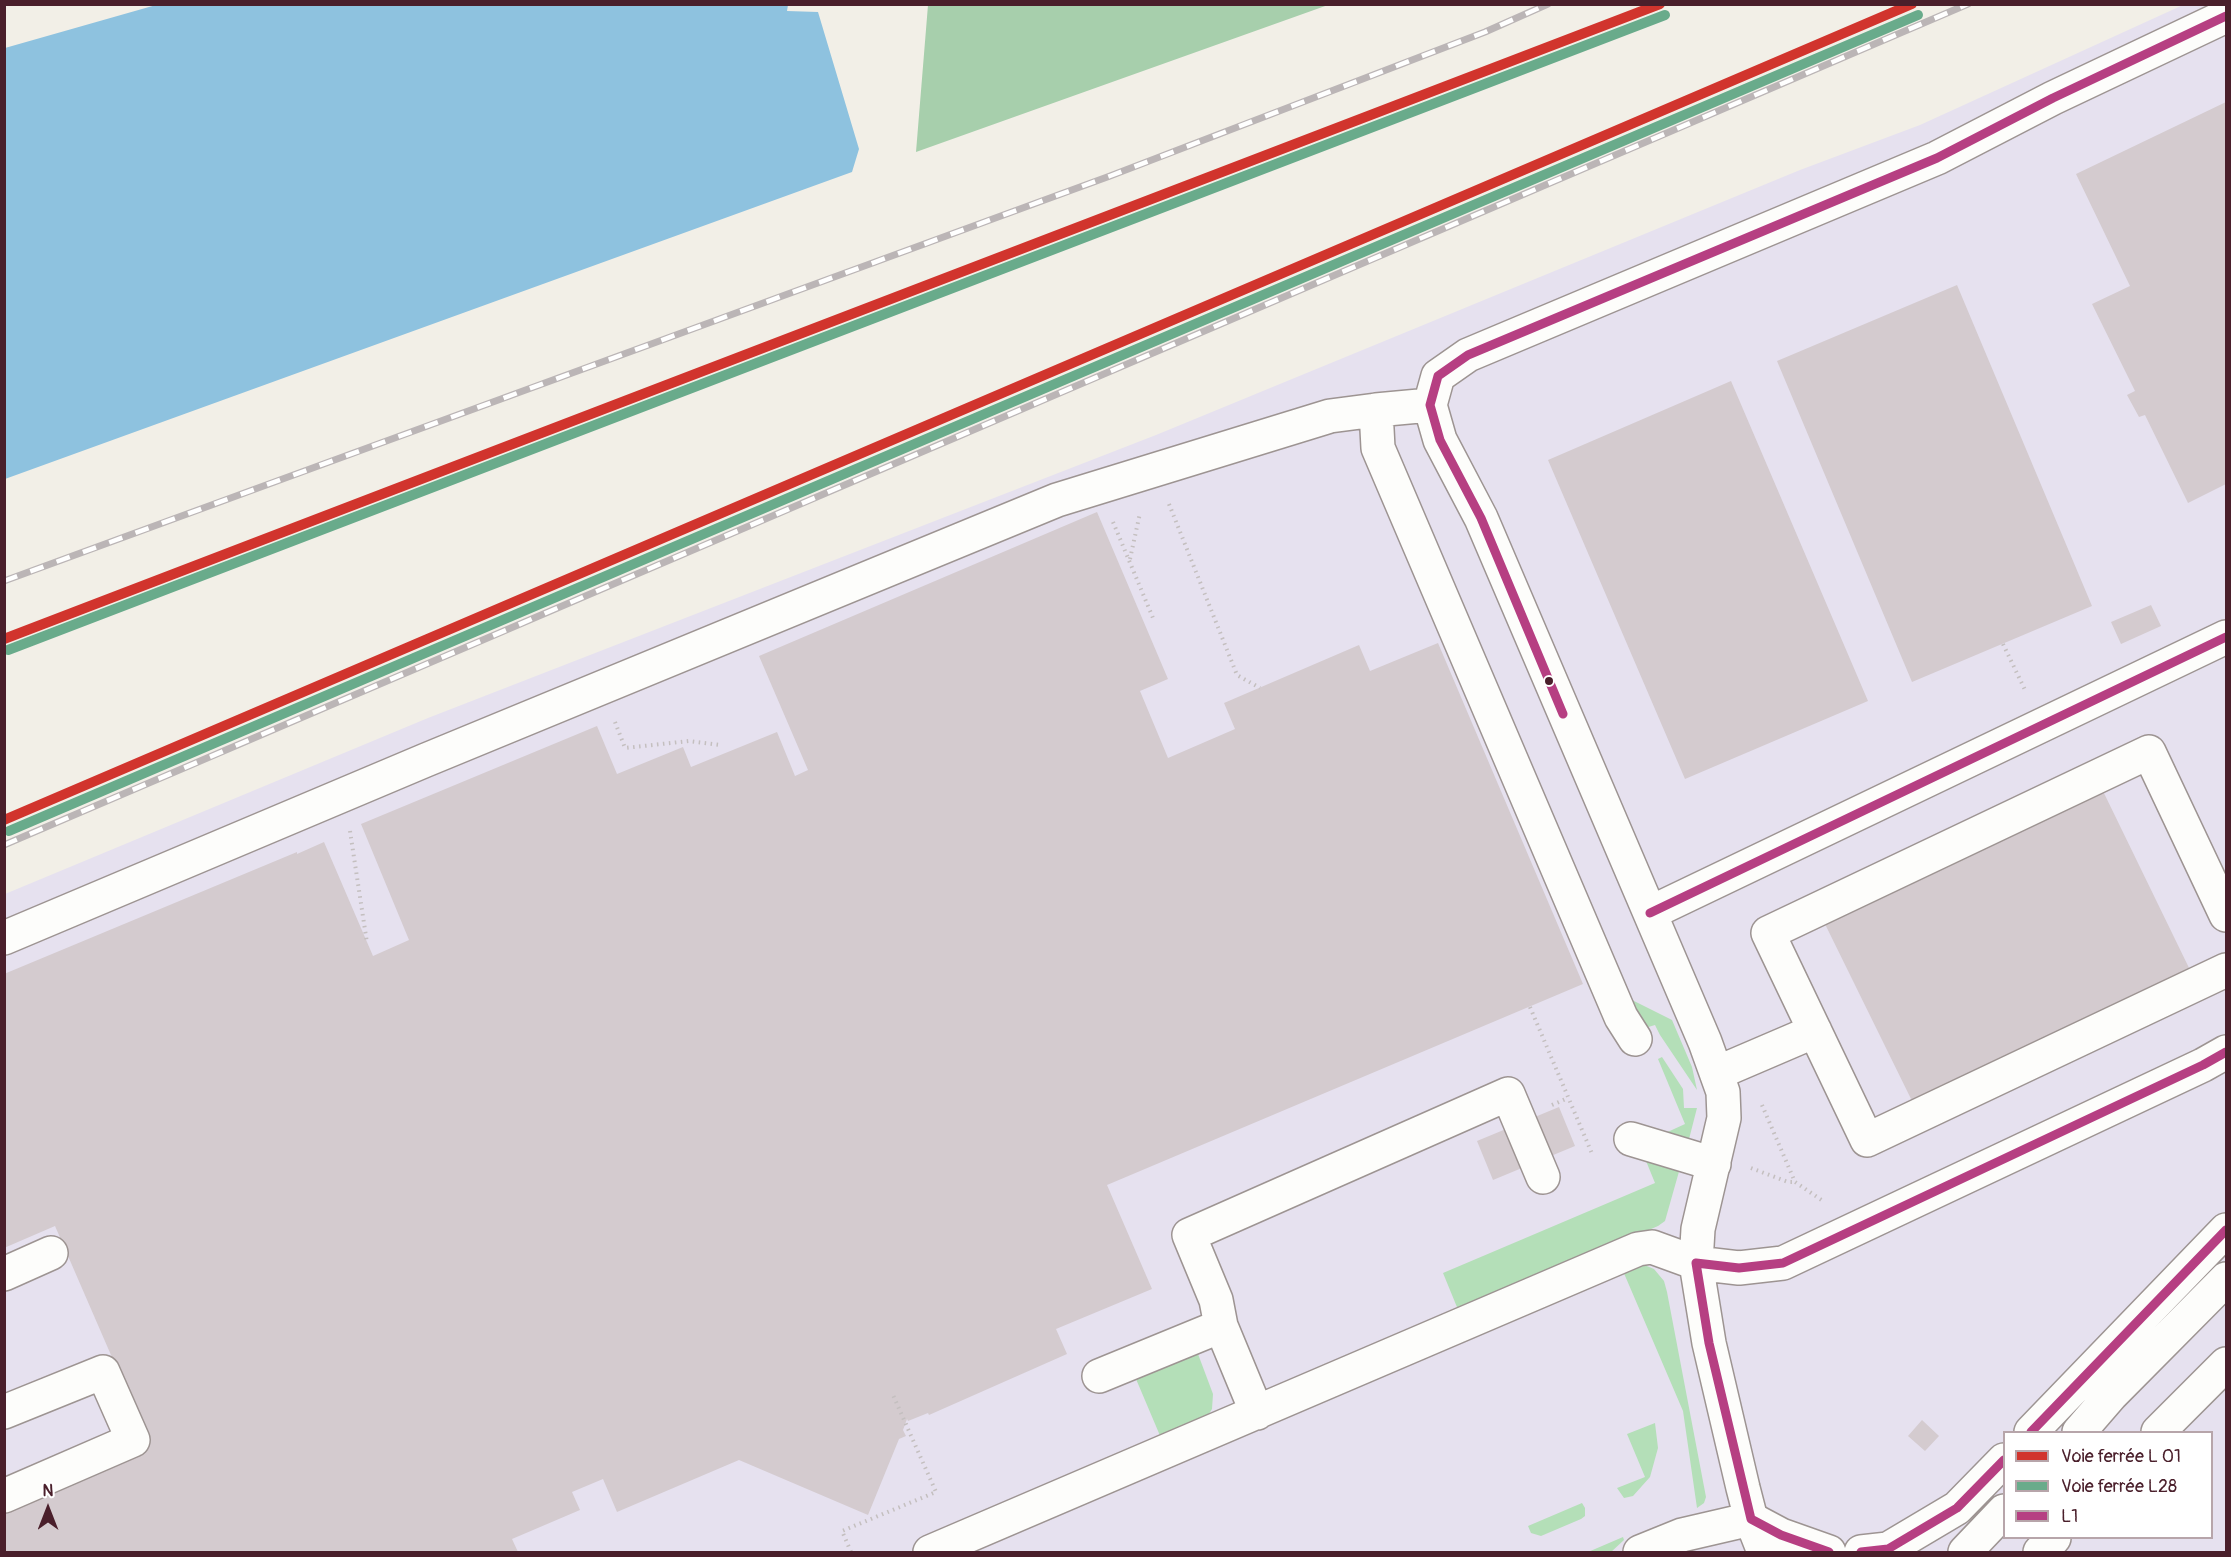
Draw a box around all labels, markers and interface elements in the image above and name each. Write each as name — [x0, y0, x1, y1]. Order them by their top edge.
unlabelled marker — [1543, 675, 1555, 687]
legend — [2003, 1431, 2213, 1539]
text: Voie ferrée L 01 — [2061, 1445, 2181, 1468]
text: Voie ferrée L28 — [2061, 1475, 2177, 1498]
north arrow — [18, 1479, 78, 1539]
text: N — [43, 1481, 53, 1501]
text: L1 — [2061, 1505, 2078, 1528]

